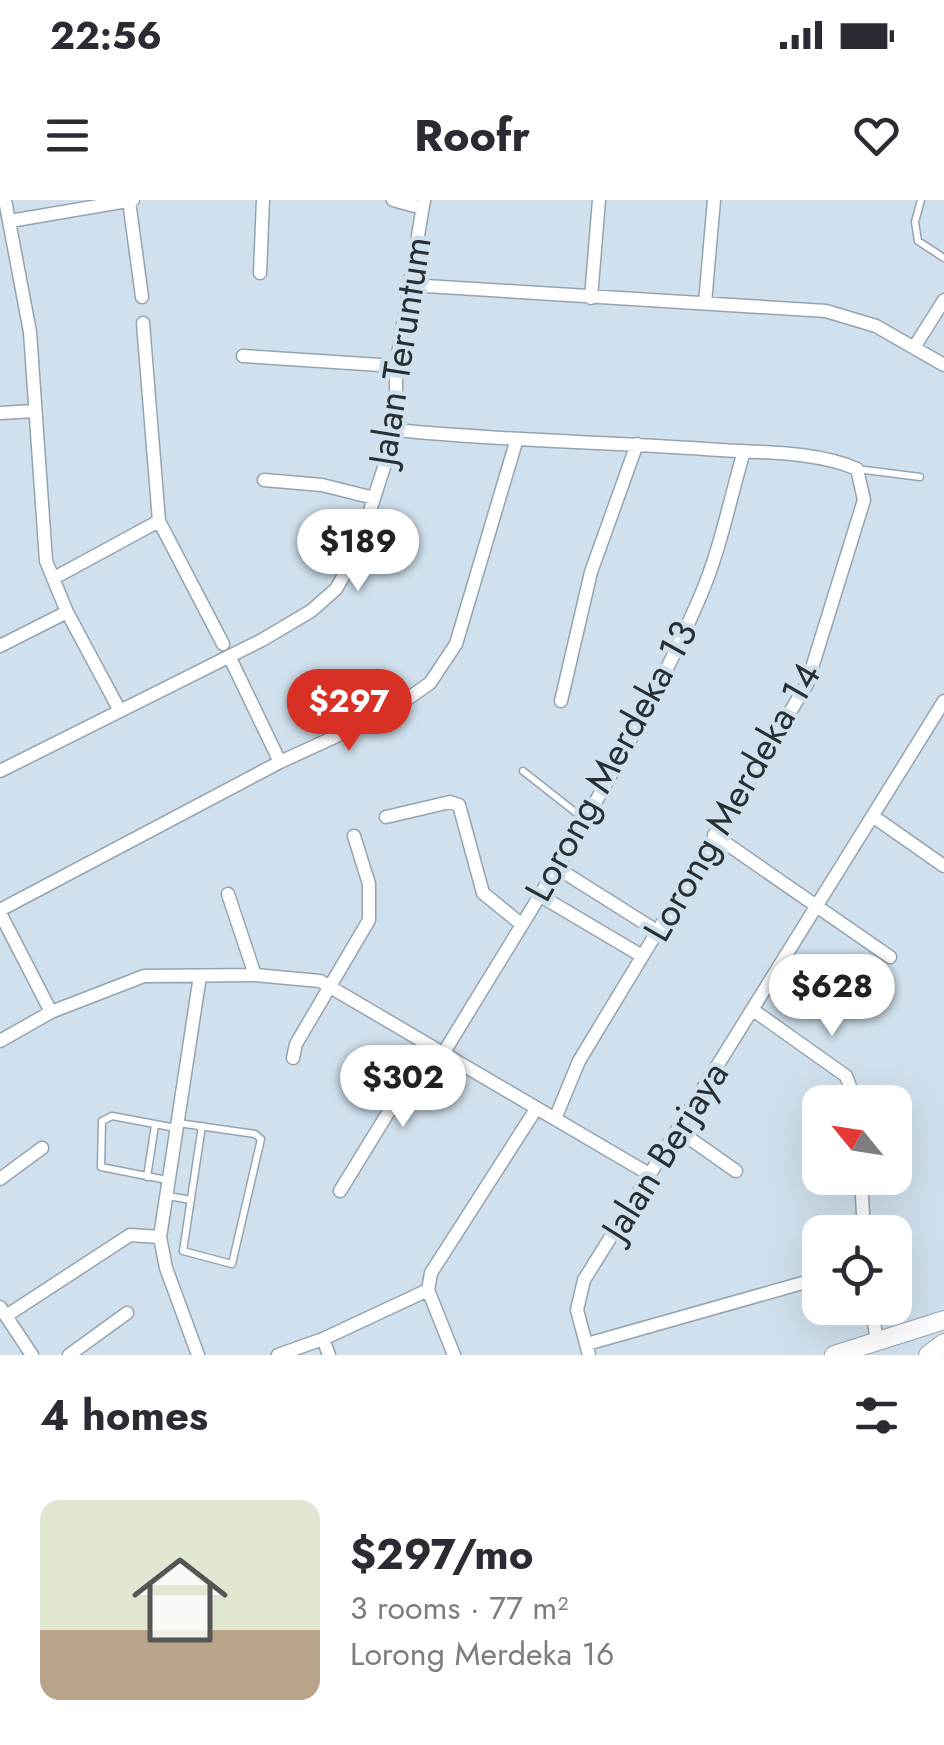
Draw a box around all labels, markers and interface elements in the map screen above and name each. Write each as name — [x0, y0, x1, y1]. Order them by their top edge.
text: 22:56 — [50, 8, 162, 63]
text: Roofr — [414, 103, 530, 168]
icon: menu — [40, 108, 95, 163]
icon: heart — [849, 108, 904, 163]
street label: Jalan Teruntum — [354, 233, 445, 474]
pin: $189 — [299, 509, 417, 594]
text: $189 — [319, 518, 397, 564]
street label: Lorong Merdeka 13 — [511, 611, 710, 911]
street label: Lorong Merdeka 14 — [629, 652, 834, 952]
pin: $297 — [290, 669, 408, 754]
text: $297 — [309, 678, 389, 724]
pin: $628 — [773, 954, 891, 1039]
text: $628 — [791, 963, 873, 1009]
pin: $302 — [344, 1045, 462, 1130]
street label: Jalan Berjaya — [585, 1050, 741, 1255]
text: $302 — [362, 1054, 444, 1100]
north arrow — [802, 1085, 912, 1195]
map controls — [802, 1085, 912, 1325]
button: locate — [802, 1215, 912, 1325]
text: 4 homes — [40, 1385, 208, 1446]
icon: filters — [849, 1388, 904, 1443]
text: $297/mo — [350, 1524, 533, 1585]
icon: home — [120, 1540, 240, 1660]
text: 3 rooms · 77 m² — [350, 1585, 568, 1631]
text: Lorong Merdeka 16 — [350, 1631, 614, 1677]

